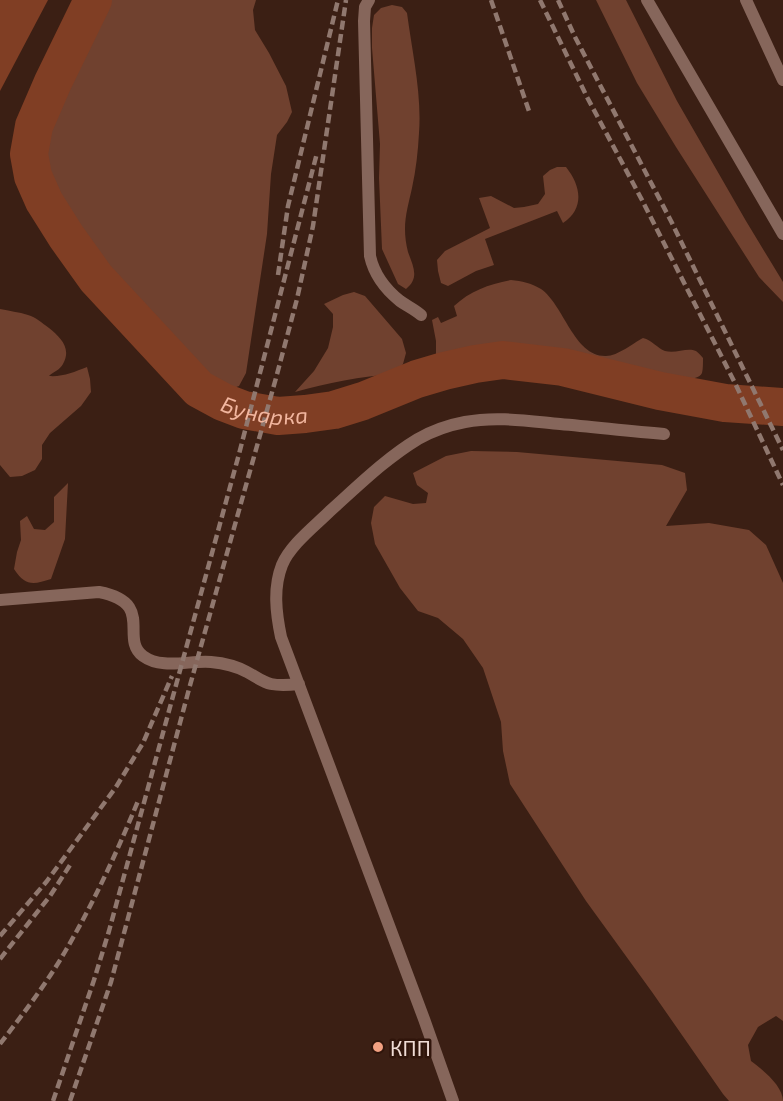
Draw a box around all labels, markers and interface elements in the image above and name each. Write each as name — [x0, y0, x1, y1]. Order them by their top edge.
water label: Бунарка — [218, 390, 309, 430]
place label: КПП — [390, 1035, 431, 1060]
marker: КПП — [371, 1040, 385, 1054]

